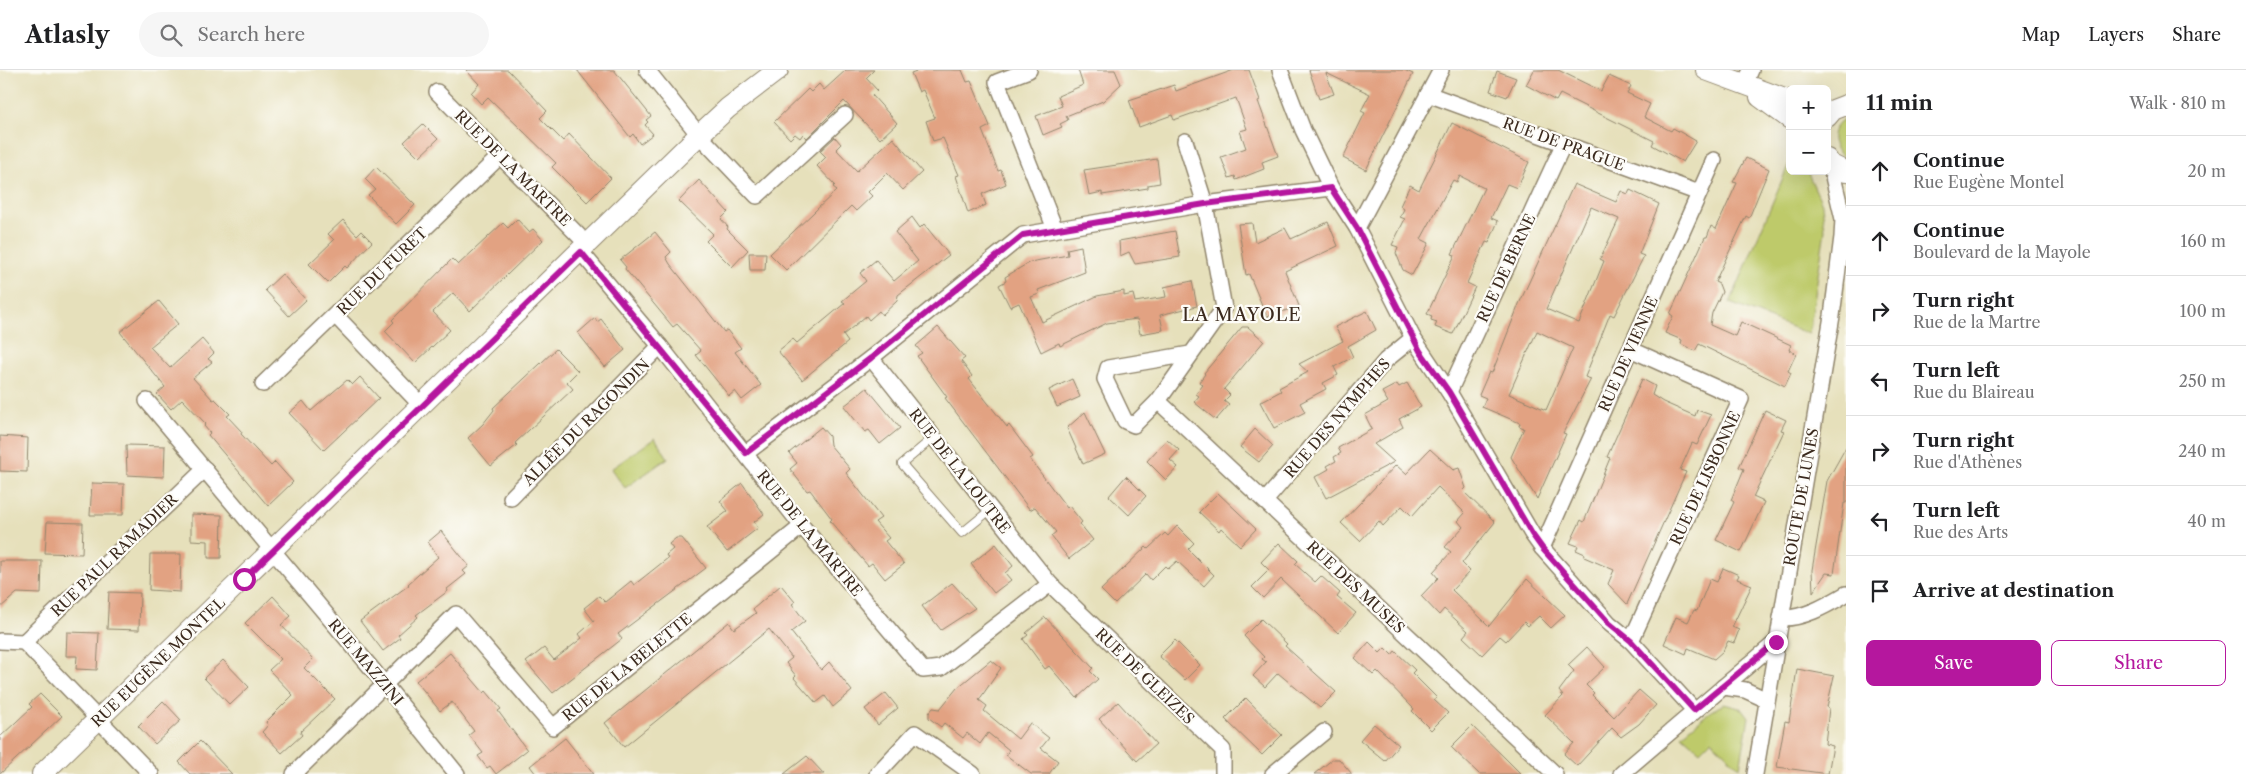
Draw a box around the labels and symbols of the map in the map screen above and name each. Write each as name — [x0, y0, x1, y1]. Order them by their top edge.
street label: RUE DE LA MARTRE — [451, 106, 575, 230]
street label: RUE DE PRAGUE — [1500, 113, 1628, 175]
street label: RUE DE BERNE — [1473, 211, 1539, 325]
street label: RUE DU FURET — [333, 223, 432, 319]
street label: RUE DE VIENNE — [1594, 293, 1662, 415]
district label: LA MAYOLE — [1182, 304, 1302, 326]
street label: RUE DES NYMPHES — [1280, 354, 1394, 482]
street label: ALLÉE DU RAGONDIN — [518, 355, 653, 490]
street label: RUE DE LA LOUTRE — [905, 405, 1015, 537]
street label: RUE DE LISBONNE — [1666, 408, 1744, 548]
street label: ROUTE DE LUNES — [1780, 427, 1822, 567]
street label: RUE DE LA MARTRE — [753, 466, 867, 600]
street label: RUE PAUL RAMADIER — [47, 489, 182, 620]
street label: RUE DES MUSES — [1303, 537, 1409, 637]
route start — [233, 568, 256, 591]
street label: RUE EUGÈNE MONTEL — [87, 593, 229, 731]
street label: RUE DE LA BELETTE — [558, 609, 696, 725]
street label: RUE MAZZINI — [324, 615, 408, 709]
street label: RUE DE GLEIZES — [1091, 624, 1199, 728]
route end — [1765, 631, 1788, 654]

